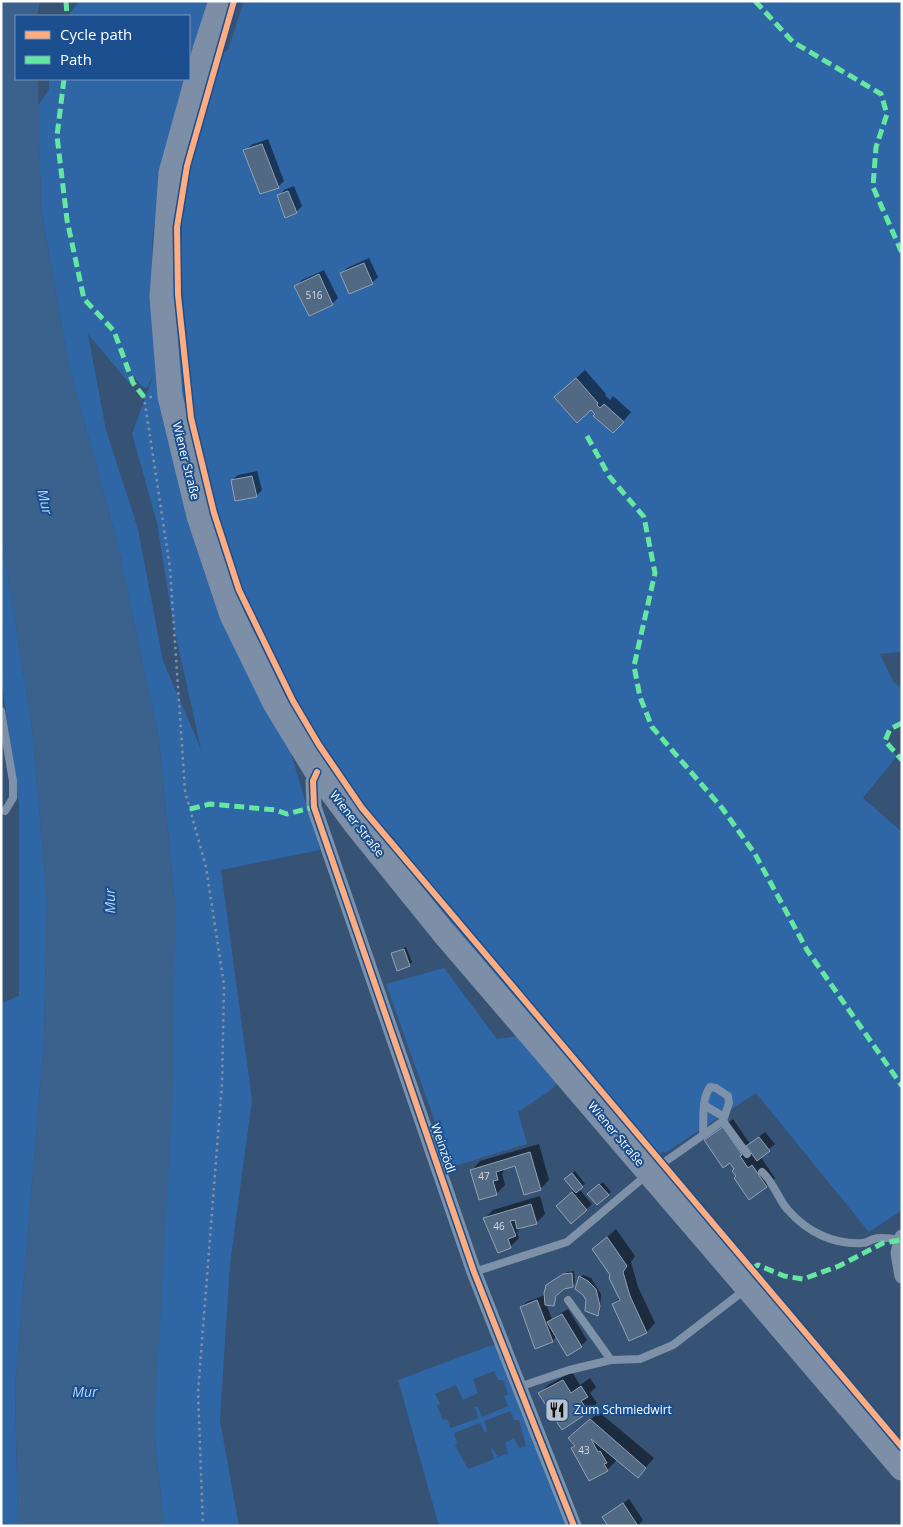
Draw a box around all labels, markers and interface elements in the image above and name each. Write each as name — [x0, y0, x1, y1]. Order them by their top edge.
legend — [15, 15, 190, 80]
text: Cycle path — [60, 24, 132, 44]
text: Path — [60, 49, 92, 69]
house number: 516 — [305, 288, 323, 302]
street label: Wiener Straße — [169, 420, 204, 502]
water label: Mur — [33, 487, 58, 517]
street label: Wiener Straße — [326, 787, 389, 860]
water label: Mur — [100, 888, 119, 914]
street label: Wiener Straße — [584, 1098, 649, 1170]
street label: Weinzödl — [427, 1121, 460, 1175]
house number: 47 — [478, 1169, 490, 1183]
house number: 46 — [493, 1219, 505, 1233]
water label: Mur — [72, 1382, 98, 1401]
restaurant icon: Zum Schmiedwirt — [544, 1397, 570, 1423]
place label: Zum Schmiedwirt — [574, 1401, 672, 1418]
house number: 43 — [578, 1443, 590, 1457]

